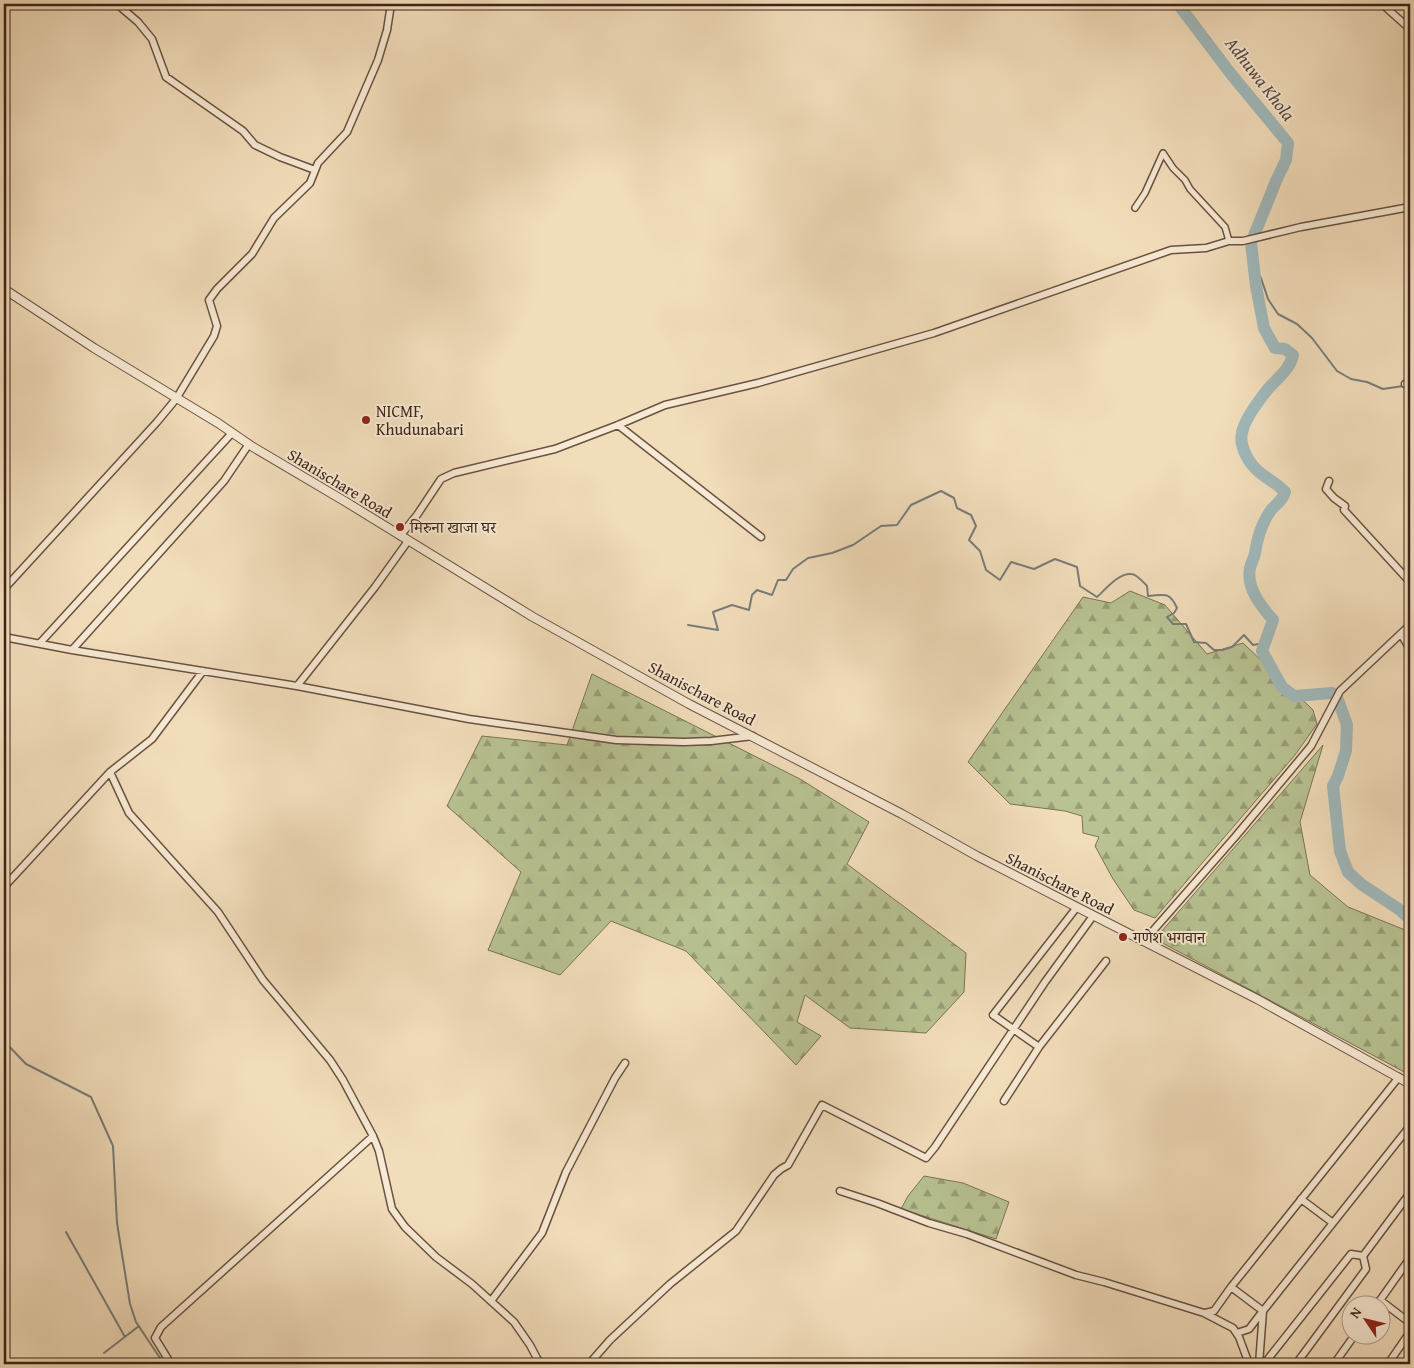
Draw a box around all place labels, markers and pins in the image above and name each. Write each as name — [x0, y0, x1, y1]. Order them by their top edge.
place label: NICMF, Khudunabari — [376, 399, 464, 441]
marker: NICMF, Khudunabari — [360, 414, 372, 426]
place label: मिरुना खाजा घर — [409, 515, 497, 539]
marker: मिरुना खाजा घर — [394, 521, 406, 533]
place label: गणेश भगवान — [1132, 925, 1206, 949]
marker: गणेश भगवान — [1117, 931, 1129, 943]

